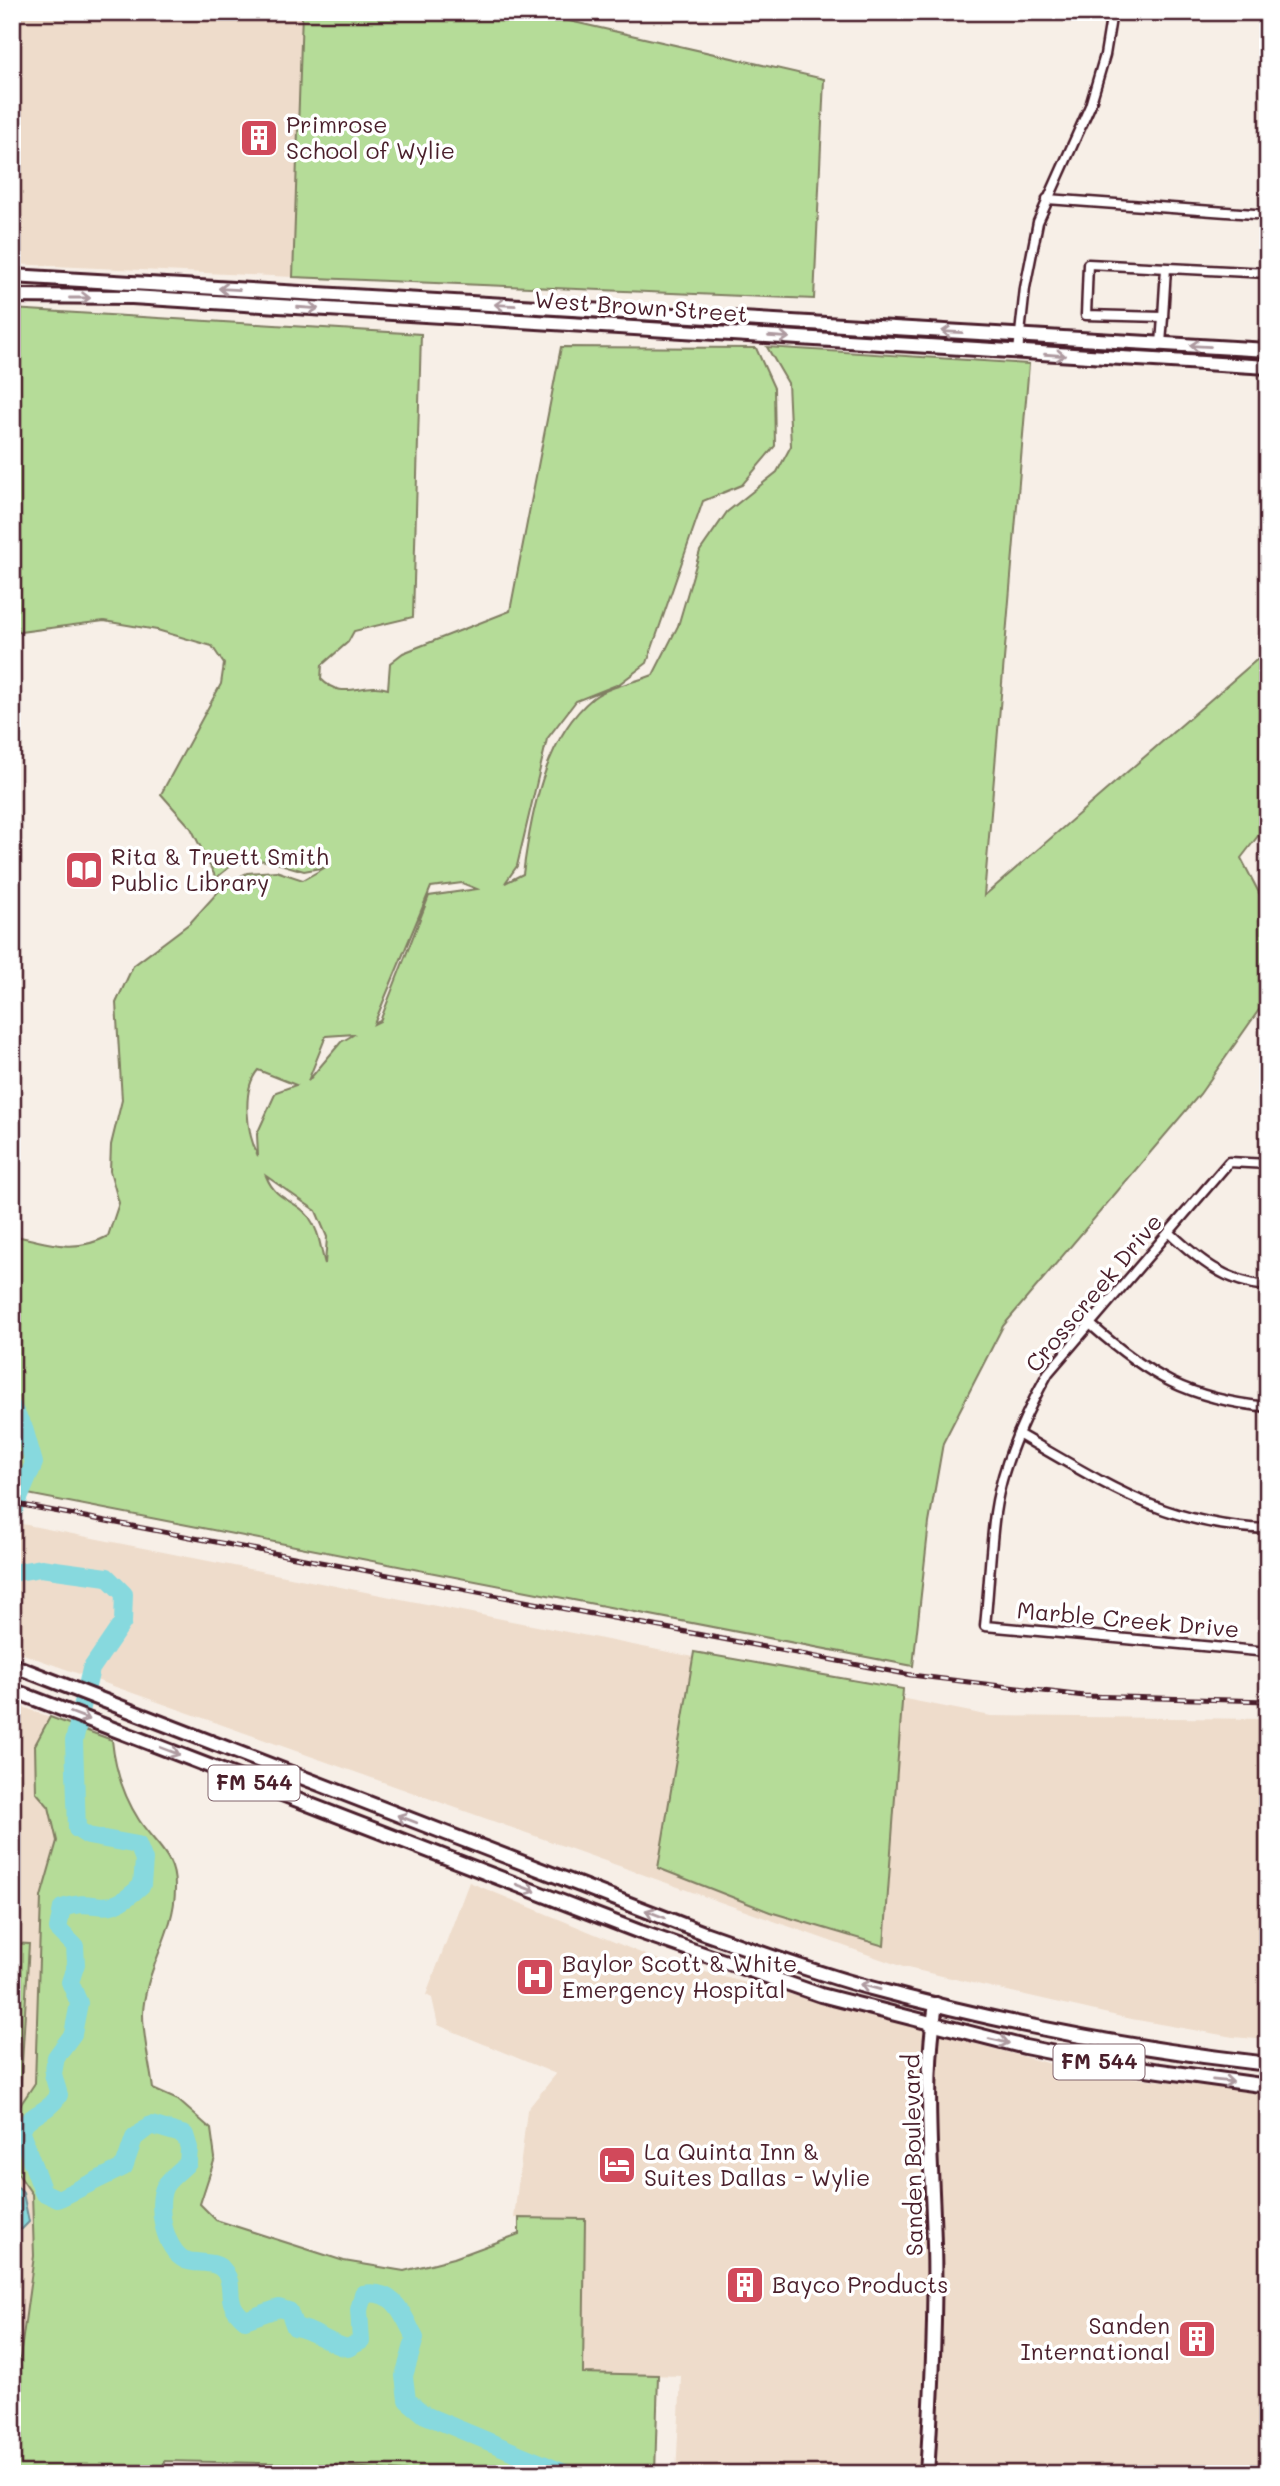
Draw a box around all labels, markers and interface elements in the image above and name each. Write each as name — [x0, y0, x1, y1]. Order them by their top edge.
place label: Primrose School of Wylie — [286, 109, 455, 165]
building icon: Primrose School of Wylie — [238, 117, 280, 159]
one-way arrow — [218, 282, 241, 295]
street label: West Brown Street — [533, 284, 749, 328]
one-way arrow — [69, 291, 92, 305]
one-way arrow — [494, 298, 517, 311]
one-way arrow — [296, 302, 318, 315]
one-way arrow — [941, 325, 964, 338]
one-way arrow — [767, 331, 790, 344]
one-way arrow — [1188, 340, 1211, 353]
one-way arrow — [1043, 348, 1066, 361]
place label: Rita & Truett Smith Public Library — [111, 841, 329, 897]
library icon: Rita & Truett Smith Public Library — [63, 849, 105, 891]
street label: Crosscreek Drive — [1018, 1207, 1168, 1378]
street label: Marble Creek Drive — [1016, 1594, 1240, 1644]
one-way arrow — [69, 1711, 91, 1724]
one-way arrow — [159, 1745, 181, 1758]
road number: FM 544 — [208, 1766, 300, 1800]
one-way arrow — [396, 1811, 418, 1824]
one-way arrow — [514, 1882, 536, 1895]
one-way arrow — [644, 1907, 666, 1920]
place label: Baylor Scott & White Emergency Hospital — [562, 1948, 797, 2004]
hospital icon: Baylor Scott & White Emergency Hospital — [514, 1956, 556, 1998]
one-way arrow — [859, 1980, 881, 1993]
one-way arrow — [987, 2035, 1010, 2049]
road number: FM 544 — [1054, 2044, 1144, 2080]
street label: Sanden Boulevard — [895, 2054, 929, 2256]
one-way arrow — [1211, 2074, 1234, 2087]
place label: La Quinta Inn & Suites Dallas - Wylie — [644, 2136, 870, 2192]
hotel icon: La Quinta Inn & Suites Dallas - Wylie — [596, 2144, 638, 2186]
building icon: Bayco Products — [724, 2264, 766, 2306]
place label: Bayco Products — [772, 2269, 948, 2299]
place label: Sanden International — [1021, 2310, 1170, 2366]
building icon: Sanden International — [1176, 2318, 1218, 2360]

